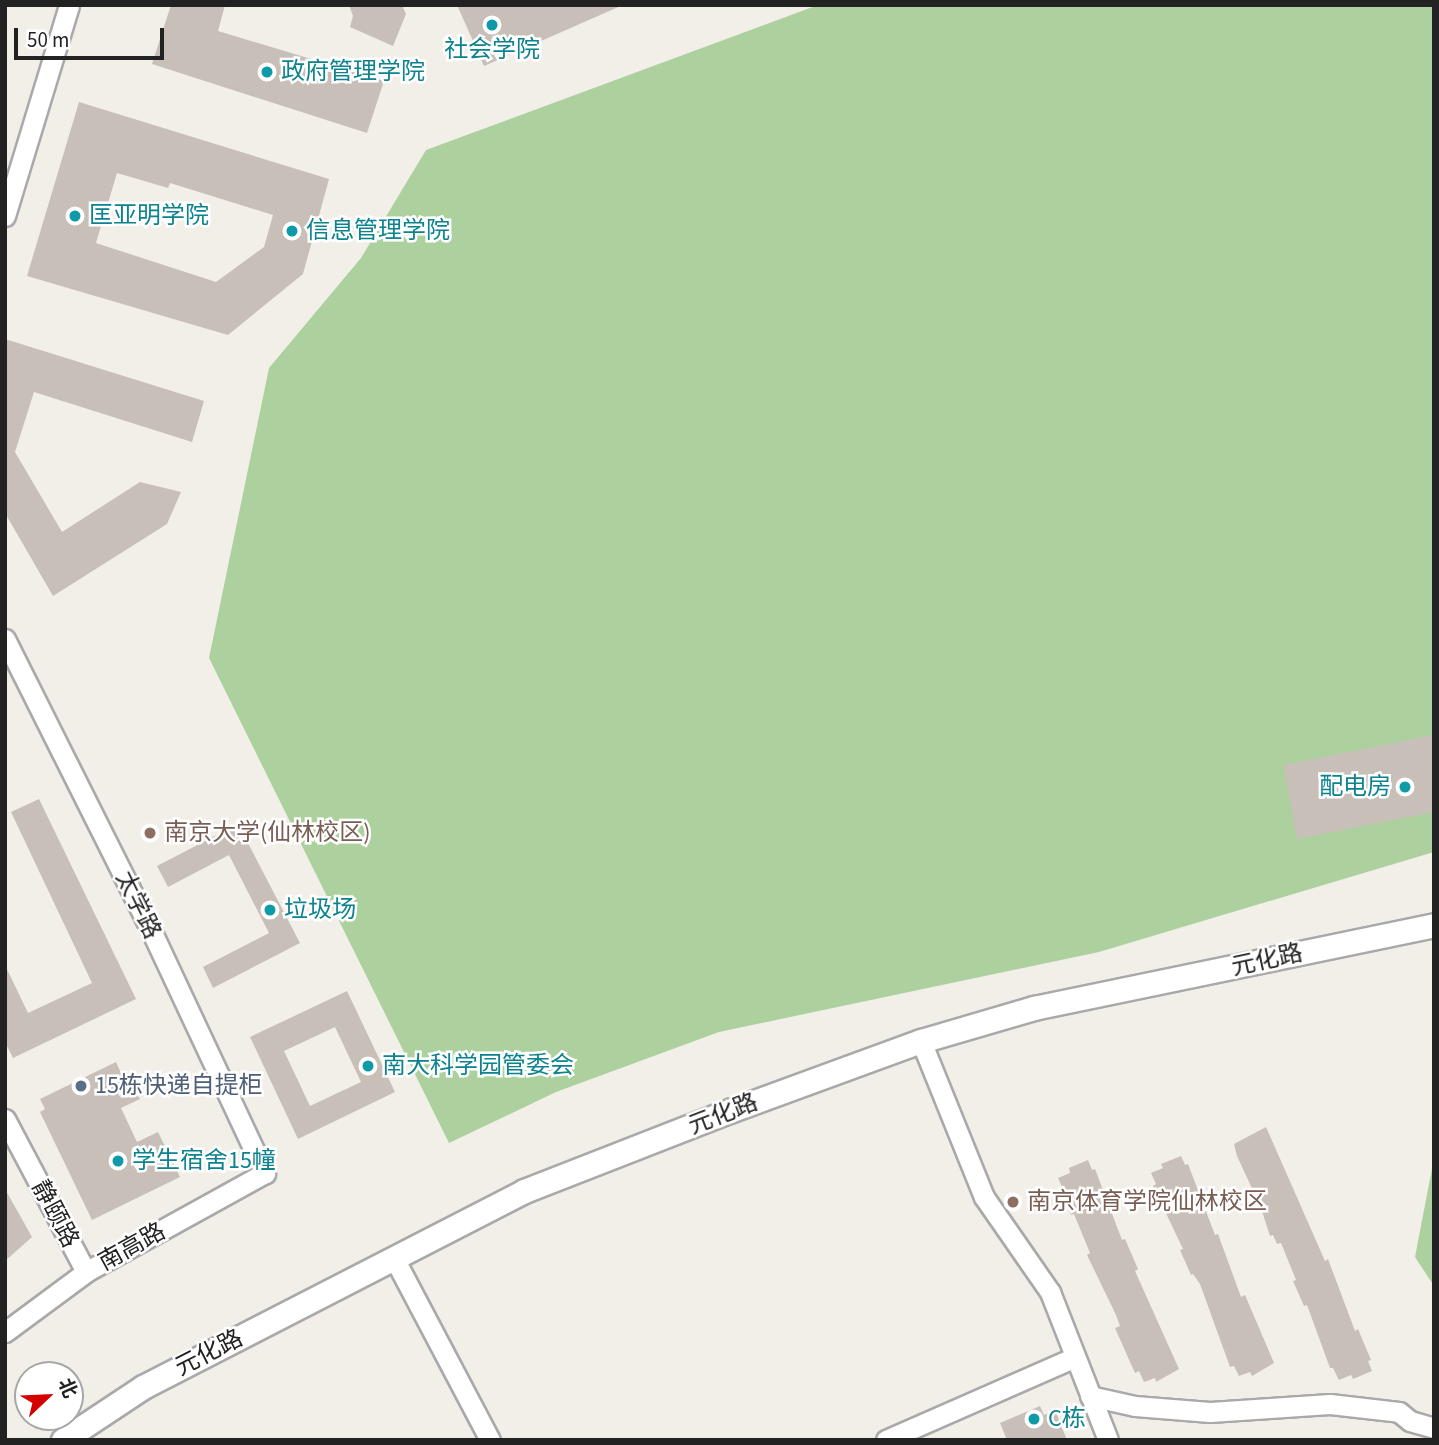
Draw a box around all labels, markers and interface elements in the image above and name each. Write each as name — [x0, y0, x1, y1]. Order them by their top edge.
scale bar — [18, 14, 168, 58]
marker: 社会学院 — [484, 17, 500, 33]
text: 50 m — [27, 25, 69, 55]
place label: 社会学院 — [444, 36, 540, 64]
place label: 政府管理学院 — [281, 58, 425, 86]
marker: 政府管理学院 — [259, 64, 275, 80]
place label: 匡亚明学院 — [89, 202, 209, 230]
marker: 匡亚明学院 — [67, 208, 83, 224]
place label: 信息管理学院 — [306, 217, 450, 245]
marker: 信息管理学院 — [284, 223, 300, 239]
place label: 配电房 — [1319, 773, 1391, 801]
marker: 配电房 — [1397, 779, 1413, 795]
place label: 南京大学(仙林校区) — [164, 819, 371, 847]
marker: 南京大学(仙林校区) — [142, 825, 158, 841]
street label: 太学路 — [109, 866, 167, 944]
place label: 垃圾场 — [284, 896, 356, 924]
marker: 垃圾场 — [262, 902, 278, 918]
street label: 元化路 — [1229, 938, 1305, 982]
place label: 南大科学园管委会 — [382, 1052, 574, 1080]
marker: 南大科学园管委会 — [360, 1058, 376, 1074]
place label: 15栋快递自提柜 — [95, 1072, 263, 1100]
marker: 15栋快递自提柜 — [73, 1078, 89, 1094]
street label: 元化路 — [684, 1088, 762, 1140]
place label: 学生宿舍15幢 — [132, 1147, 276, 1175]
marker: 学生宿舍15幢 — [110, 1153, 126, 1169]
street label: 静颐路 — [25, 1175, 85, 1253]
place label: 南京体育学院仙林校区 — [1027, 1188, 1267, 1216]
marker: 南京体育学院仙林校区 — [1005, 1194, 1021, 1210]
street label: 南高路 — [94, 1217, 170, 1277]
street label: 元化路 — [170, 1324, 248, 1382]
north arrow — [14, 1361, 84, 1431]
text: 北 — [51, 1374, 83, 1402]
place label: C栋 — [1048, 1405, 1086, 1433]
marker: C栋 — [1026, 1411, 1042, 1427]

